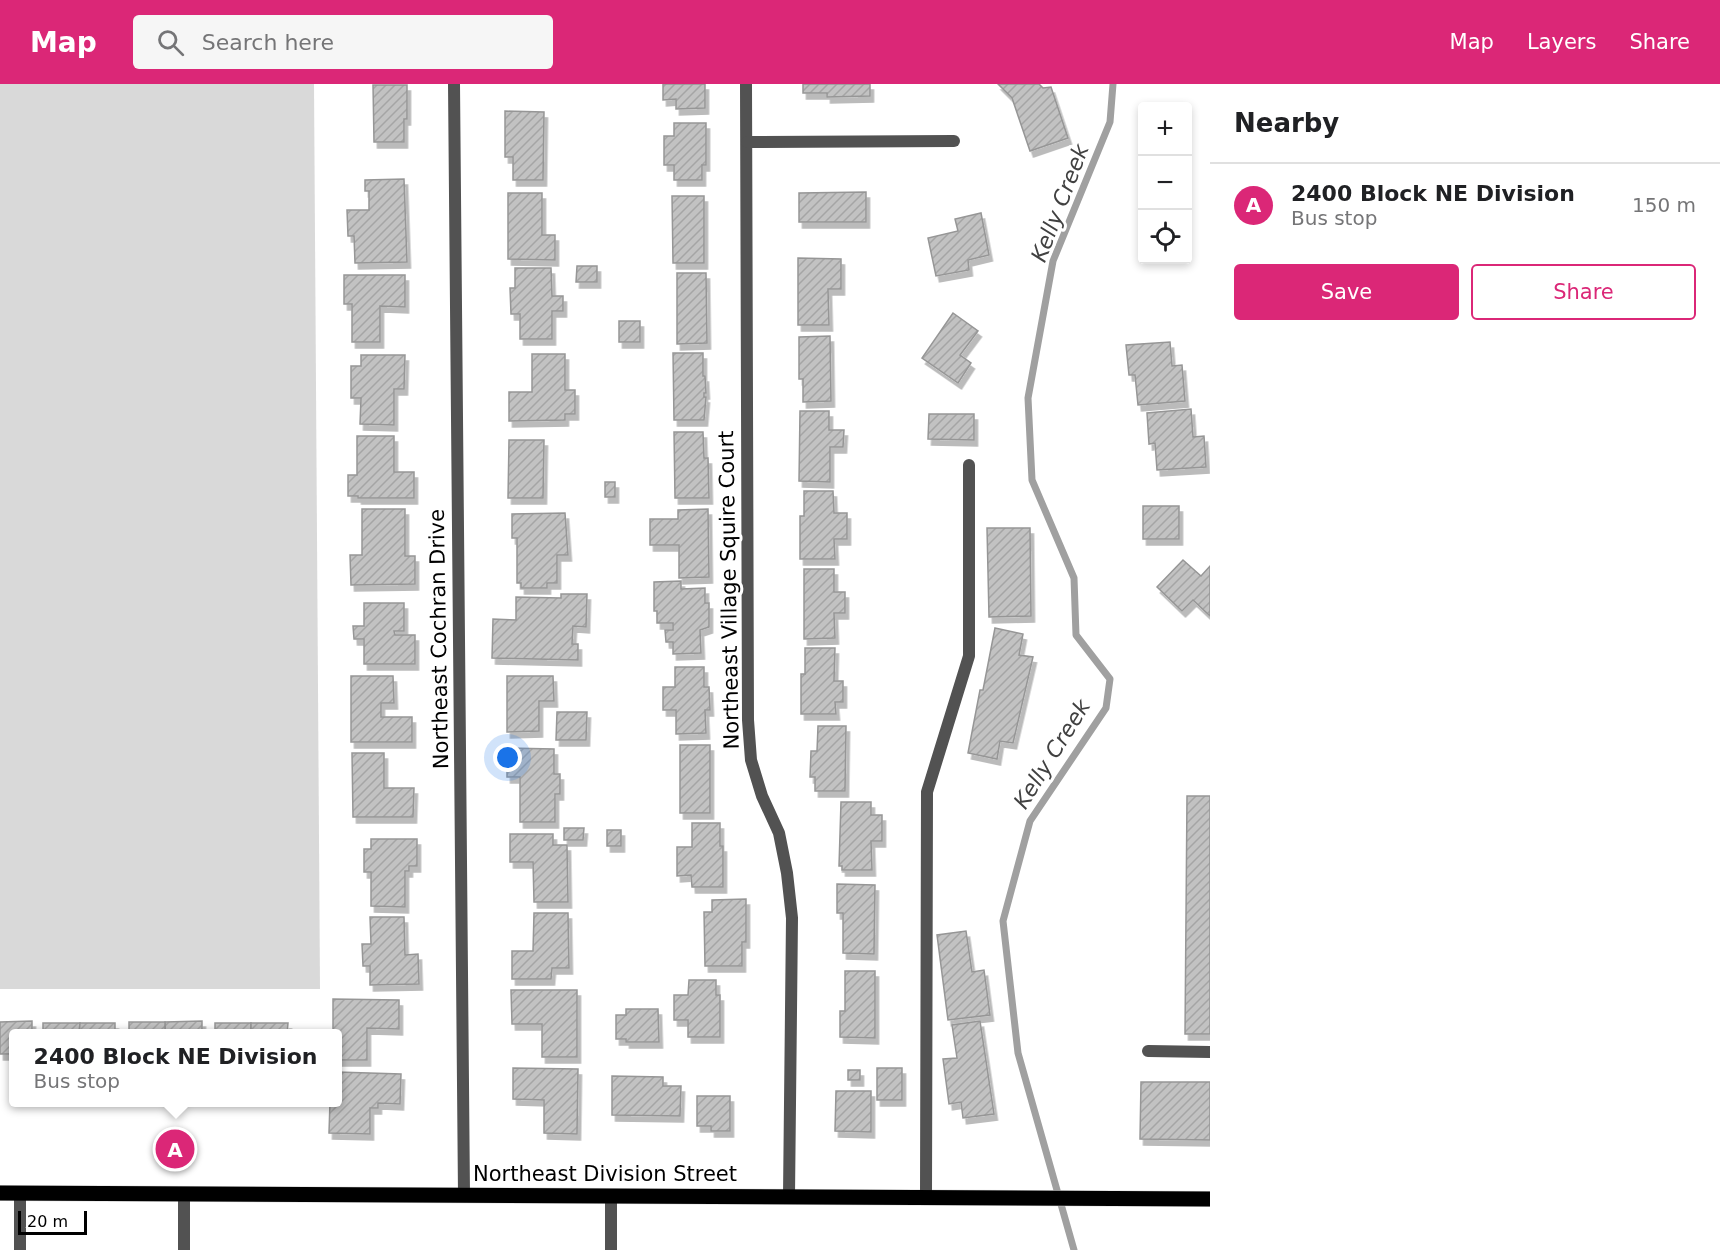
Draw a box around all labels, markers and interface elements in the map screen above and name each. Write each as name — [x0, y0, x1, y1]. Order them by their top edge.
search box — [133, 15, 553, 69]
text: Map — [30, 26, 97, 59]
icon: search — [154, 26, 187, 59]
text: Search here — [202, 30, 334, 55]
text: Map — [1450, 30, 1494, 54]
text: Layers — [1527, 30, 1596, 54]
text: Share — [1629, 30, 1690, 54]
map controls — [1138, 102, 1192, 264]
button: + — [1138, 102, 1192, 156]
text: Nearby — [1234, 108, 1339, 138]
water label: Kelly Creek — [1026, 140, 1094, 265]
button: − — [1138, 156, 1192, 210]
text: 2400 Block NE Division — [1291, 181, 1575, 206]
text: A — [1246, 193, 1261, 217]
text: 150 m — [1632, 193, 1696, 217]
text: Bus stop — [1291, 206, 1377, 230]
button: locate — [1138, 210, 1192, 264]
button: Save — [1234, 264, 1459, 320]
button: Share — [1471, 264, 1696, 320]
street label: Northeast Village Squire Court — [714, 430, 744, 750]
street label: Northeast Cochran Drive — [425, 509, 453, 769]
water label: Kelly Creek — [1009, 694, 1096, 813]
your location — [493, 743, 522, 772]
popup — [9, 1029, 342, 1107]
text: 2400 Block NE Division — [34, 1044, 317, 1069]
text: Bus stop — [34, 1069, 120, 1093]
pin: A — [156, 1126, 195, 1172]
street label: Northeast Division Street — [473, 1162, 737, 1186]
scale bar — [18, 1208, 87, 1236]
text: 20 m — [27, 1212, 68, 1231]

